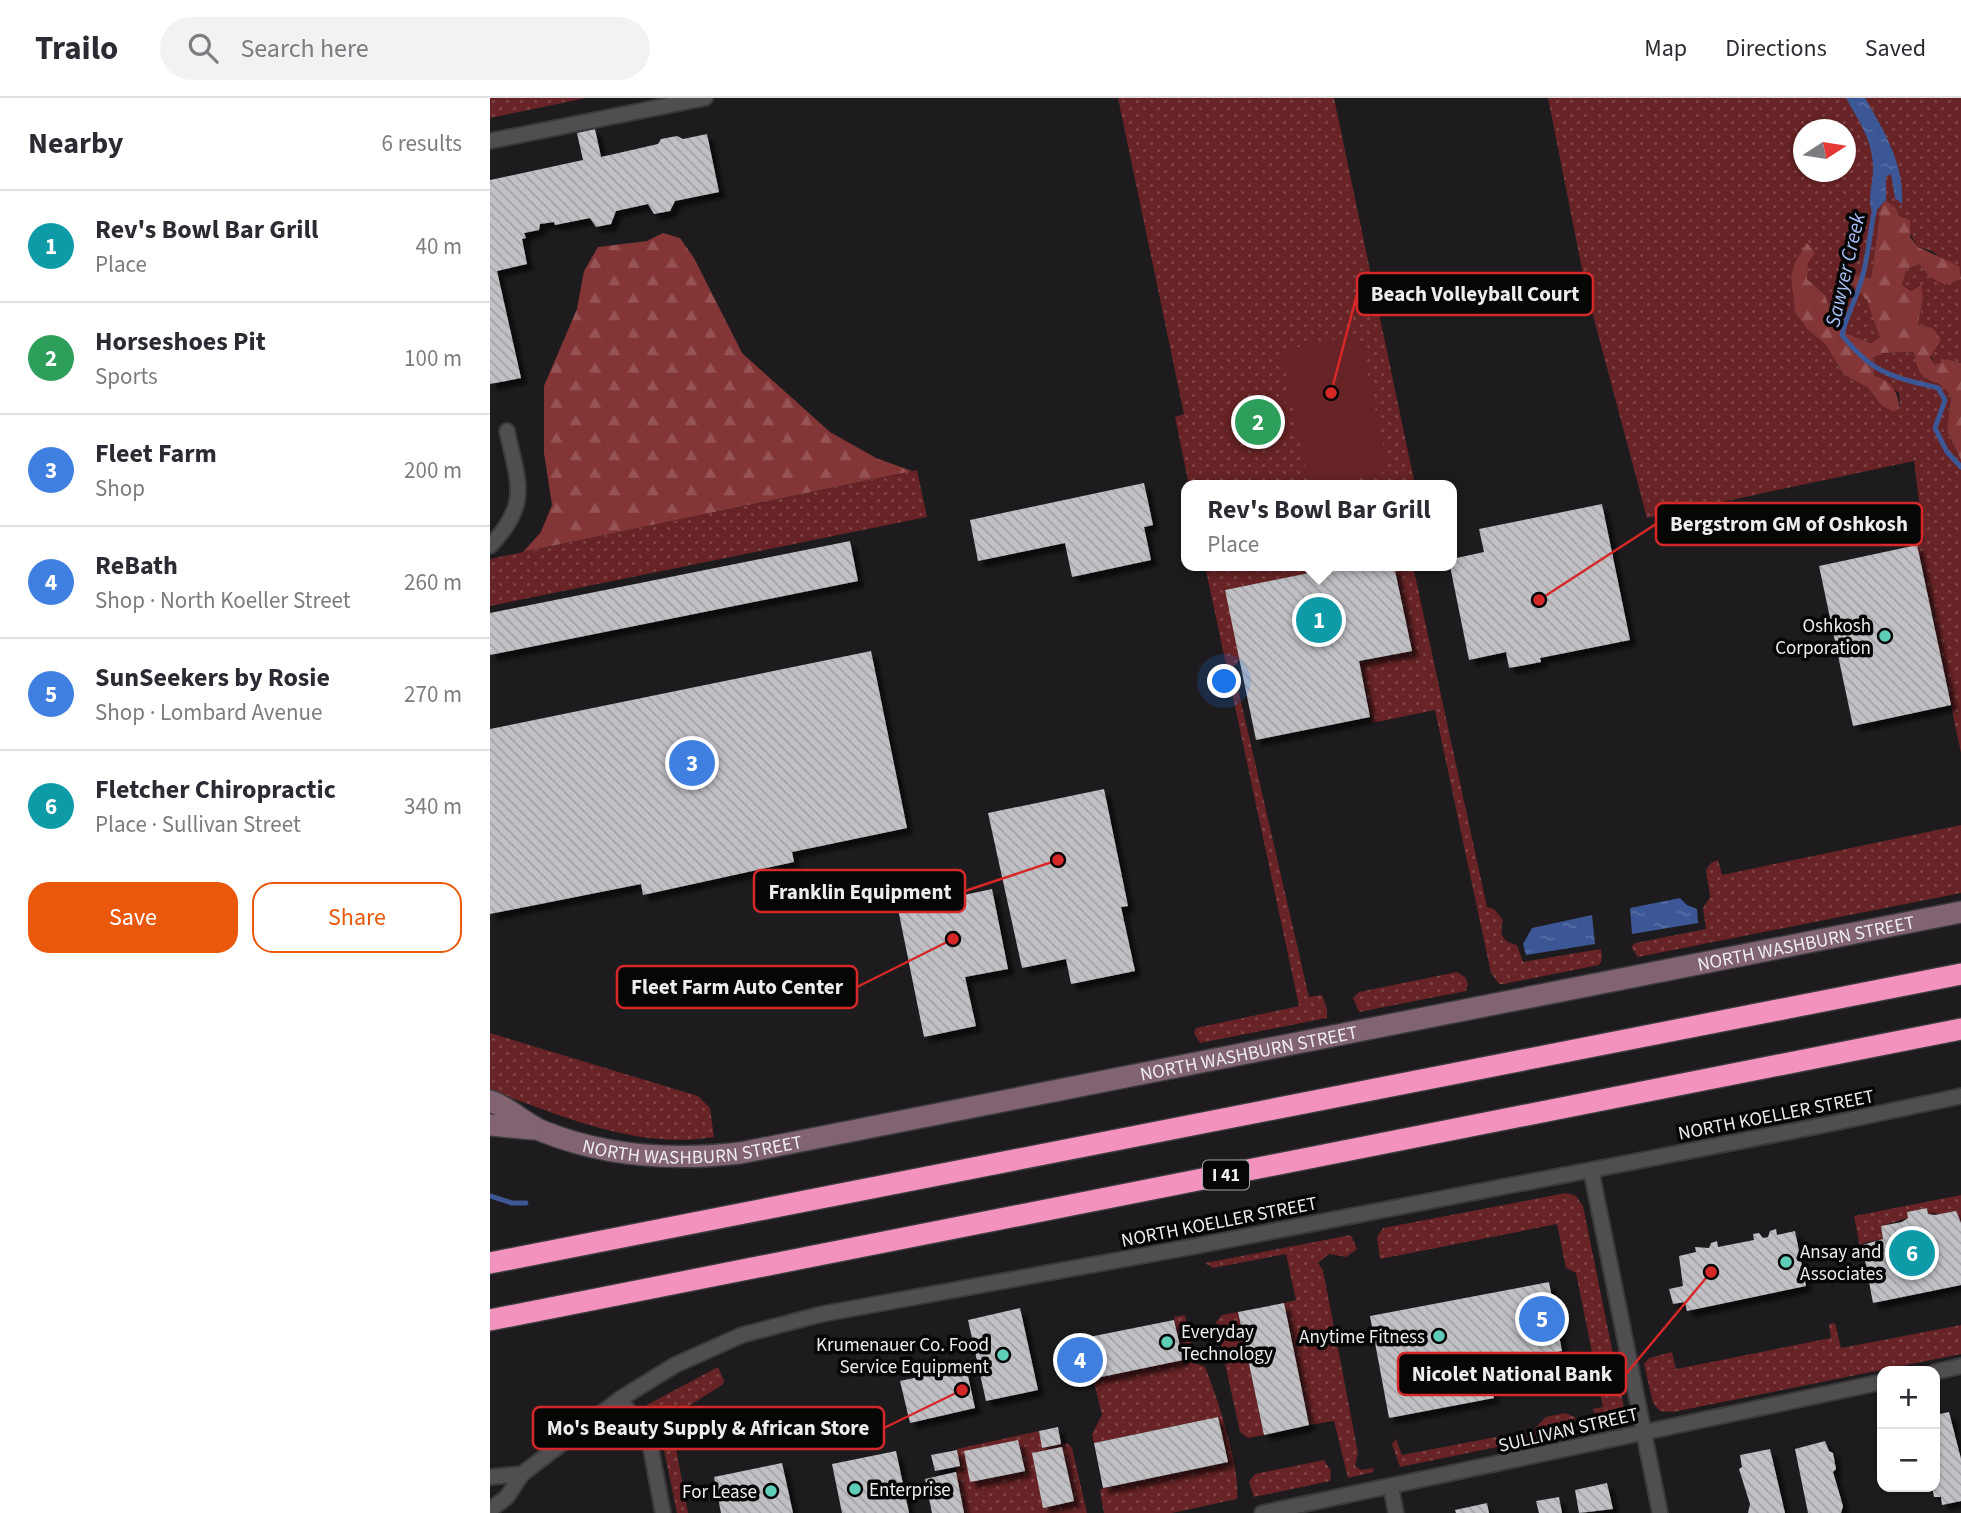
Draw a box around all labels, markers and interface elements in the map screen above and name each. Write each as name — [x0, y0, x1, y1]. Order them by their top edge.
search box — [160, 17, 650, 80]
text: Trailo — [35, 25, 118, 72]
icon: search — [184, 29, 222, 67]
text: Search here — [240, 30, 369, 67]
text: Map — [1644, 31, 1687, 66]
text: Directions — [1725, 31, 1827, 66]
text: Saved — [1865, 31, 1926, 66]
north arrow — [1793, 119, 1856, 182]
text: Nearby — [28, 122, 123, 165]
text: 6 results — [382, 127, 462, 160]
water label: Sawyer Creek — [1817, 209, 1873, 330]
text: Rev's Bowl Bar Grill — [95, 211, 318, 248]
text: 1 — [45, 230, 57, 263]
text: 40 m — [415, 230, 462, 263]
text: Place — [95, 248, 147, 281]
callout: Beach Volleyball Court — [1357, 273, 1593, 315]
text: Beach Volleyball Court — [1371, 279, 1579, 309]
text: Horseshoes Pit — [95, 323, 266, 360]
text: 2 — [45, 342, 57, 375]
text: 100 m — [404, 342, 462, 375]
text: Sports — [95, 360, 158, 393]
pin: 2 — [1235, 396, 1281, 448]
text: Fleet Farm — [95, 435, 217, 472]
text: 3 — [45, 454, 57, 487]
text: 200 m — [404, 454, 462, 487]
text: Shop — [95, 472, 145, 505]
popup — [1181, 480, 1457, 571]
text: Rev's Bowl Bar Grill — [1207, 491, 1431, 528]
callout: Bergstrom GM of Oshkosh — [1656, 503, 1922, 545]
text: Bergstrom GM of Oshkosh — [1670, 509, 1908, 539]
text: Place — [1207, 528, 1259, 561]
text: ReBath — [95, 547, 178, 584]
text: 4 — [45, 566, 57, 599]
text: 260 m — [404, 566, 462, 599]
text: Shop · North Koeller Street — [95, 584, 351, 617]
pin: 1 — [1296, 594, 1342, 646]
place label: Oshkosh Corporation — [1775, 613, 1871, 662]
marker: Oshkosh Corporation — [1877, 628, 1893, 644]
text: SunSeekers by Rosie — [95, 659, 330, 696]
your location — [1207, 664, 1241, 698]
text: 5 — [45, 678, 57, 711]
text: 270 m — [404, 678, 462, 711]
text: Shop · Lombard Avenue — [95, 696, 322, 729]
pin: 3 — [669, 737, 715, 789]
text: Fletcher Chiropractic — [95, 771, 336, 808]
text: 6 — [45, 790, 57, 823]
text: 340 m — [404, 790, 462, 823]
text: Place · Sullivan Street — [95, 808, 301, 841]
callout: Franklin Equipment — [754, 870, 965, 912]
text: Franklin Equipment — [769, 877, 951, 907]
button: Save — [28, 882, 238, 953]
button: Share — [252, 882, 462, 953]
street label: NORTH WASHBURN STREET — [1695, 909, 1917, 979]
callout: Fleet Farm Auto Center — [617, 966, 857, 1008]
text: Fleet Farm Auto Center — [631, 972, 844, 1002]
street label: NORTH WASHBURN STREET — [1138, 1019, 1360, 1089]
street label: NORTH KOELLER STREET — [1676, 1083, 1877, 1148]
street label: NORTH WASHBURN STREET — [579, 1129, 805, 1172]
road number: I 41 — [1203, 1160, 1249, 1190]
street label: NORTH KOELLER STREET — [1119, 1190, 1320, 1255]
pin: 6 — [1889, 1227, 1935, 1279]
place label: Ansay and Associates — [1800, 1239, 1883, 1288]
marker: Ansay and Associates — [1778, 1254, 1794, 1270]
pin: 5 — [1519, 1293, 1565, 1345]
place label: Everyday Technology — [1181, 1319, 1273, 1368]
place label: Anytime Fitness — [1299, 1324, 1425, 1351]
marker: Anytime Fitness — [1431, 1328, 1447, 1344]
place label: Krumenauer Co. Food Service Equipment — [816, 1332, 990, 1381]
pin: 4 — [1057, 1334, 1103, 1386]
marker: Everyday Technology — [1159, 1334, 1175, 1350]
marker: Krumenauer Co. Food Service Equipment — [995, 1347, 1011, 1363]
callout: Nicolet National Bank — [1398, 1353, 1626, 1395]
text: Nicolet National Bank — [1412, 1359, 1613, 1389]
map controls — [1877, 1366, 1940, 1492]
button: + — [1877, 1366, 1940, 1429]
street label: SULLIVAN STREET — [1496, 1401, 1641, 1460]
callout: Mo's Beauty Supply & African Store — [533, 1407, 884, 1449]
text: Mo's Beauty Supply & African Store — [547, 1413, 869, 1443]
button: − — [1877, 1429, 1940, 1492]
place label: Enterprise — [869, 1477, 951, 1504]
place label: For Lease — [682, 1479, 757, 1506]
marker: Enterprise — [847, 1481, 863, 1497]
marker: For Lease — [763, 1483, 779, 1499]

